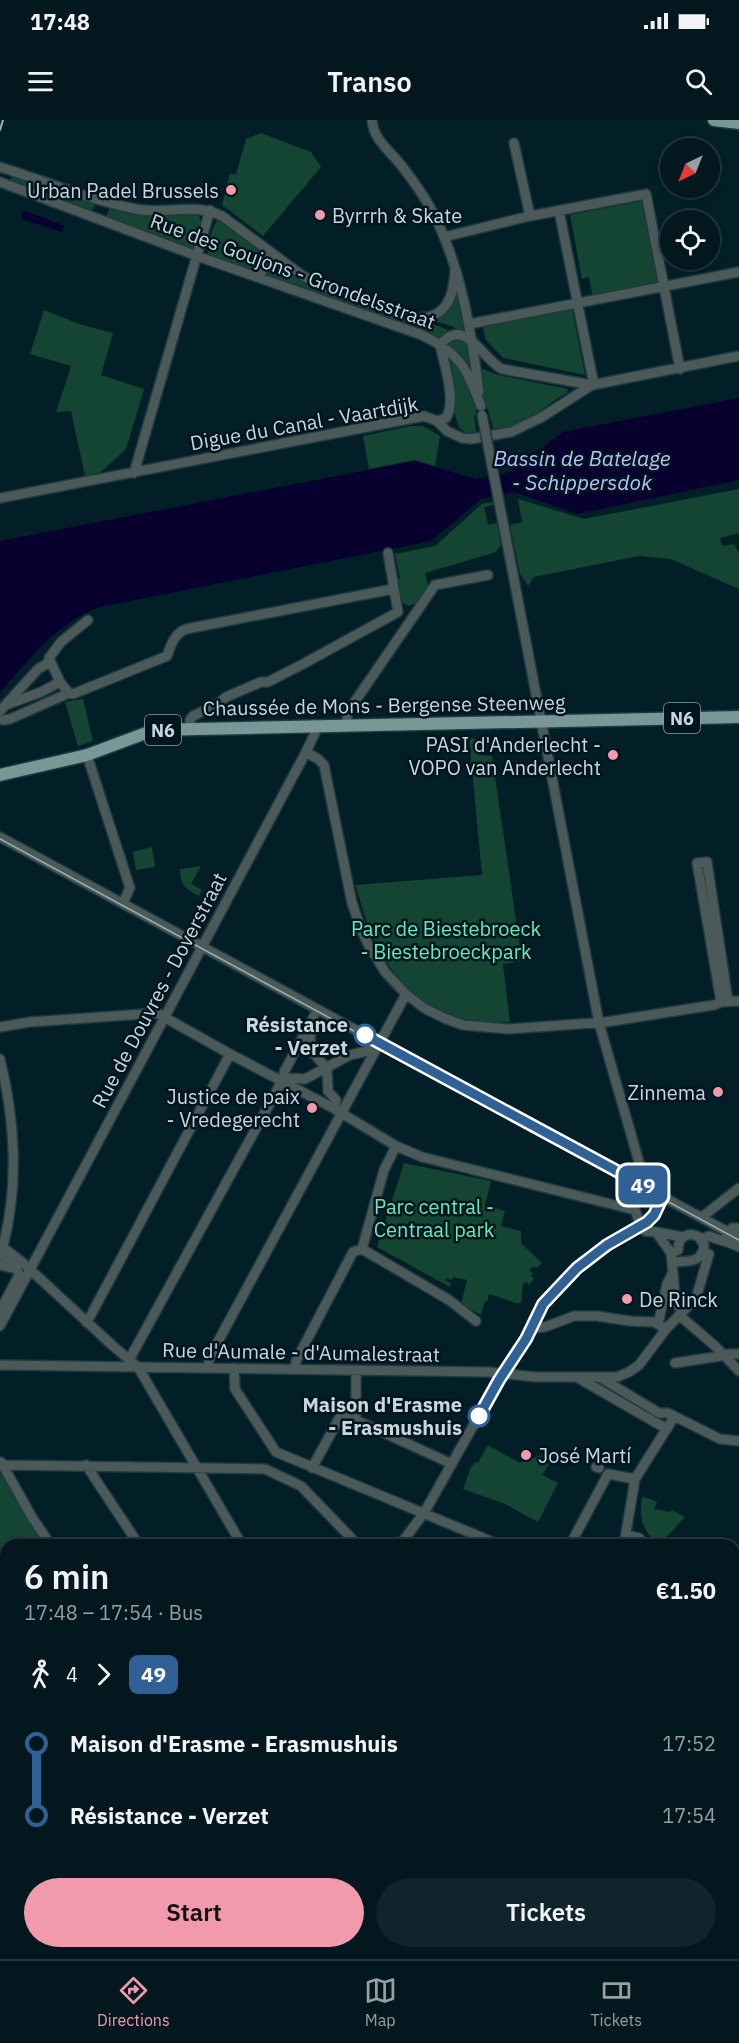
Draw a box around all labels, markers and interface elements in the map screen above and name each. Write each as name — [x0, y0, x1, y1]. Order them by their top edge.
text: 17:48 — [30, 7, 90, 36]
text: Transo — [327, 64, 412, 99]
icon: menu — [24, 65, 57, 98]
icon: search — [682, 65, 715, 98]
north arrow — [660, 138, 720, 198]
map controls — [660, 138, 720, 270]
place label: Urban Padel Brussels — [27, 177, 219, 204]
marker: Urban Padel Brussels — [224, 183, 238, 197]
place label: Byrrrh & Skate — [332, 202, 462, 229]
street label: Rue des Goujons - Grondelsstraat — [147, 207, 439, 335]
marker: Byrrrh & Skate — [313, 208, 327, 222]
button: locate — [660, 210, 720, 270]
street label: Digue du Canal - Vaartdijk — [188, 390, 421, 456]
water label: Bassin de Batelage - Schippersdok — [493, 444, 671, 496]
street label: Chaussée de Mons - Bergense Steenweg — [202, 688, 566, 722]
road number: N6 — [664, 703, 700, 733]
road number: N6 — [145, 715, 181, 745]
place label: PASI d'Anderlecht - VOPO van Anderlecht — [409, 731, 601, 781]
marker: PASI d'Anderlecht - VOPO van Anderlecht — [606, 748, 620, 762]
street label: Rue de Douvres - Doverstraat — [85, 868, 233, 1112]
park label: Parc de Biestebroeck - Biestebroeckpark — [351, 915, 542, 965]
place label: Résistance - Verzet — [245, 1011, 348, 1061]
marker: Résistance - Verzet — [354, 1024, 376, 1046]
place label: Zinnema — [628, 1079, 706, 1106]
place label: Justice de paix - Vredegerecht — [166, 1083, 300, 1133]
marker: Zinnema — [711, 1085, 725, 1099]
marker: Justice de paix - Vredegerecht — [305, 1101, 319, 1115]
line badge: 49 — [616, 1166, 670, 1204]
text: 49 — [630, 1171, 656, 1199]
park label: Parc central - Centraal park — [374, 1193, 495, 1243]
place label: De Rinck — [639, 1286, 718, 1313]
marker: De Rinck — [620, 1292, 634, 1306]
street label: Rue d'Aumale - d'Aumalestraat — [162, 1336, 440, 1368]
place label: Maison d'Erasme - Erasmushuis — [302, 1391, 462, 1441]
marker: Maison d'Erasme - Erasmushuis — [468, 1405, 490, 1427]
place label: José Martí — [538, 1442, 631, 1469]
marker: José Martí — [519, 1448, 533, 1462]
text: 6 min — [24, 1555, 109, 1598]
text: €1.50 — [656, 1576, 716, 1605]
text: 17:48 – 17:54 · Bus — [24, 1599, 203, 1626]
icon: walk — [24, 1658, 57, 1691]
icon: forward — [87, 1658, 120, 1691]
text: 49 — [141, 1660, 166, 1688]
text: 4 — [66, 1661, 78, 1688]
text: Maison d'Erasme - Erasmushuis — [70, 1729, 398, 1758]
text: 17:52 — [662, 1730, 716, 1757]
text: Résistance - Verzet — [70, 1801, 269, 1830]
text: 17:54 — [662, 1802, 716, 1829]
button: Start — [24, 1878, 364, 1947]
button: Tickets — [376, 1878, 716, 1947]
tab: Directions — [97, 1974, 170, 2030]
tab: Map — [364, 1974, 397, 2030]
tab: Tickets — [590, 1974, 642, 2030]

